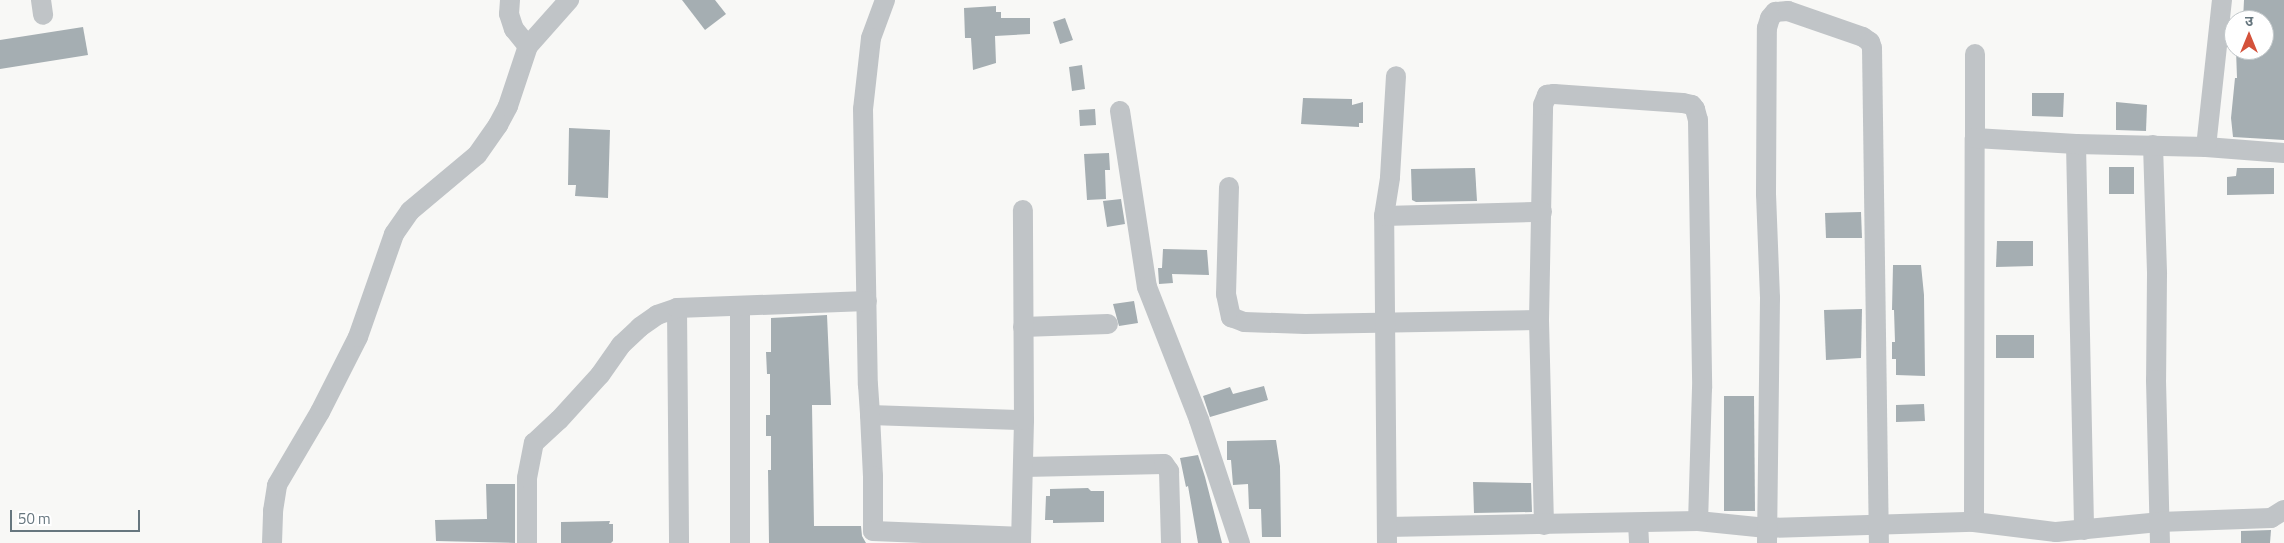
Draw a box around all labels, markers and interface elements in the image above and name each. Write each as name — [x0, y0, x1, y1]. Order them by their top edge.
north arrow — [2224, 10, 2274, 60]
text: उ — [2245, 10, 2253, 31]
scale bar — [12, 500, 142, 532]
text: 50 m — [18, 507, 51, 530]

